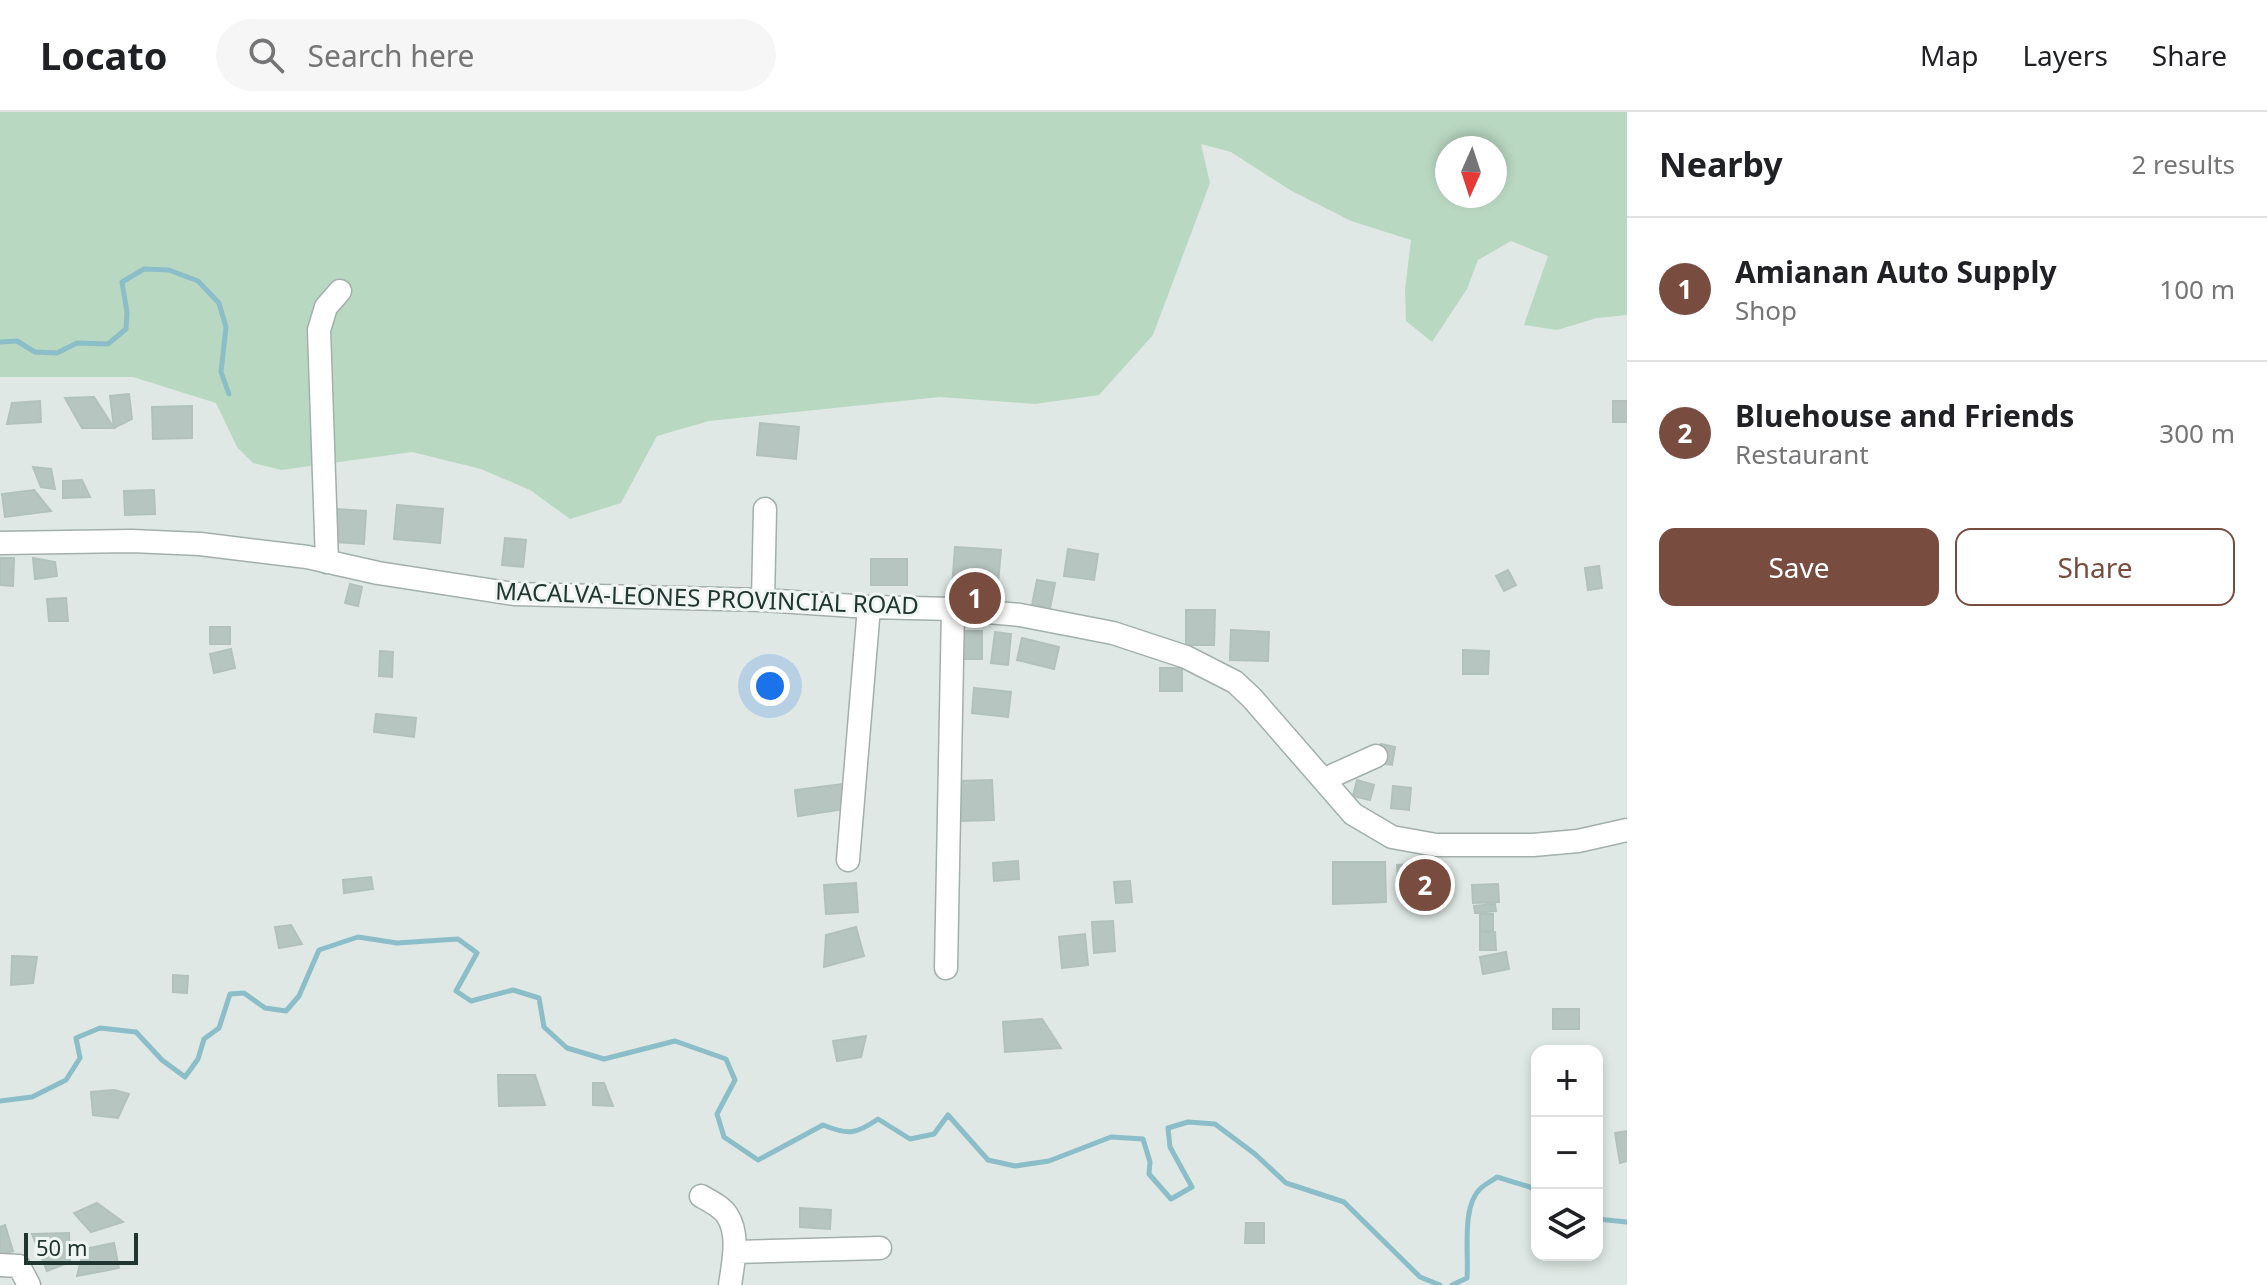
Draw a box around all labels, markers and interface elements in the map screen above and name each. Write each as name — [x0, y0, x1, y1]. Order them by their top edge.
search box — [216, 19, 776, 91]
text: Locato — [40, 29, 168, 81]
icon: search — [244, 33, 288, 77]
text: Search here — [308, 35, 475, 76]
text: Map — [1920, 36, 1978, 74]
text: Layers — [2022, 36, 2108, 74]
text: Share — [2152, 36, 2227, 74]
north arrow — [1435, 136, 1507, 208]
text: Nearby — [1659, 141, 1783, 187]
text: 2 results — [2131, 146, 2235, 182]
text: Amianan Auto Supply — [1735, 251, 2057, 292]
text: 1 — [1678, 271, 1692, 307]
text: 100 m — [2159, 271, 2235, 307]
text: Shop — [1735, 292, 1797, 328]
text: Bluehouse and Friends — [1735, 395, 2074, 436]
text: 2 — [1678, 415, 1692, 451]
text: 300 m — [2159, 415, 2235, 451]
text: Restaurant — [1735, 436, 1869, 472]
button: Save — [1659, 528, 1939, 606]
button: Share — [1955, 528, 2235, 606]
pin: 1 — [949, 568, 1001, 628]
street label: MACALVA-LEONES PROVINCIAL ROAD — [495, 574, 919, 621]
your location — [750, 666, 790, 706]
pin: 2 — [1399, 855, 1451, 915]
map controls — [1531, 1045, 1603, 1261]
button: + — [1531, 1045, 1603, 1117]
button: − — [1531, 1117, 1603, 1189]
button: layers — [1531, 1189, 1603, 1261]
scale bar — [24, 1229, 138, 1265]
text: 50 m — [36, 1232, 87, 1262]

